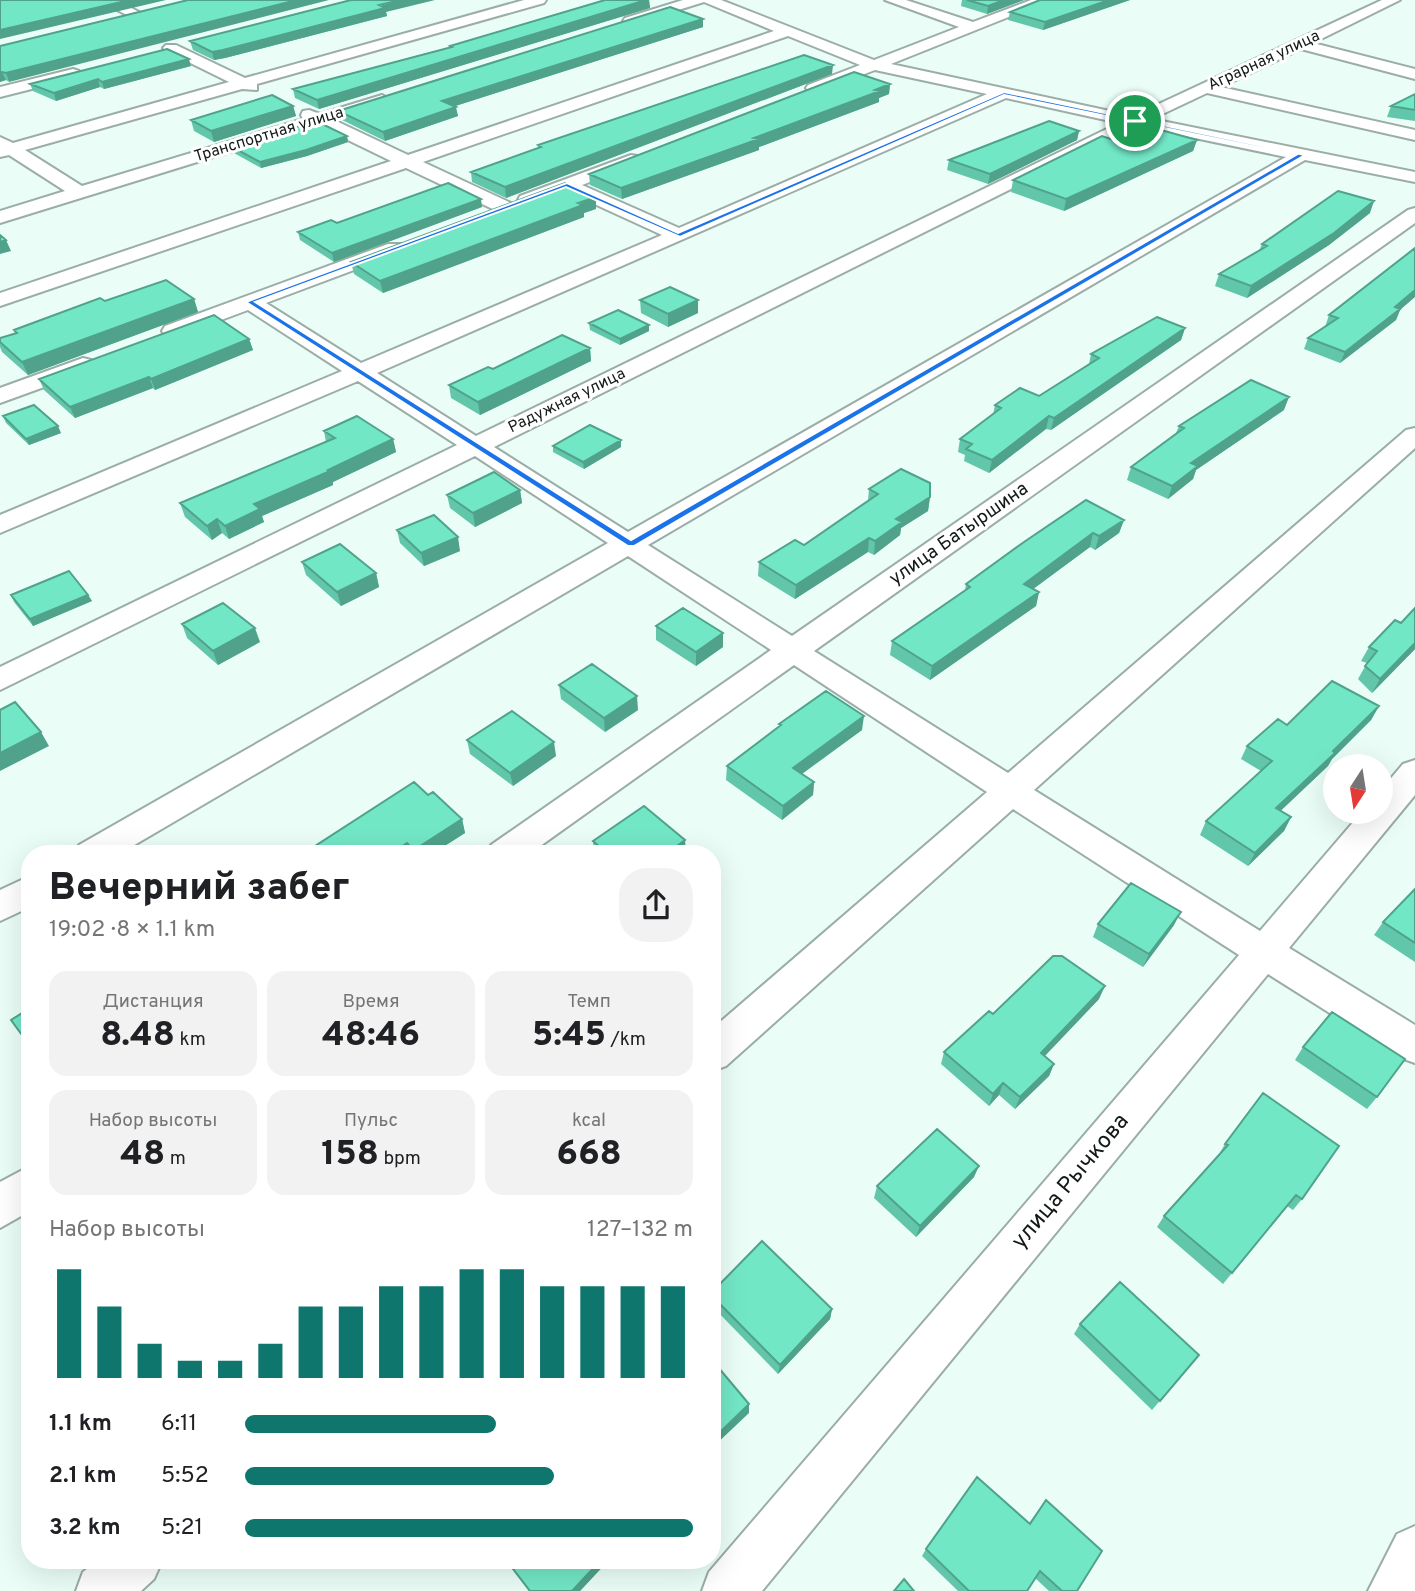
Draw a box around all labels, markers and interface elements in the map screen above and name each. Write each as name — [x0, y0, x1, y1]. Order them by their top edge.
street label: Аграрная улица — [1205, 26, 1323, 96]
pin — [1105, 91, 1165, 151]
icon: arrive — [1116, 102, 1154, 140]
street label: Транспортная улица — [192, 103, 346, 167]
street label: Радужная улица — [505, 364, 629, 438]
street label: улица Батыршина — [885, 477, 1033, 591]
north arrow — [1323, 754, 1393, 824]
map controls — [1323, 754, 1393, 824]
text: Вечерний забег — [49, 865, 349, 914]
button: share — [619, 868, 693, 942]
text: 19:02 · 8 × 1.1 km — [49, 916, 215, 945]
text: Дистанция — [102, 990, 204, 1014]
text: Время — [342, 990, 400, 1014]
text: Темп — [567, 990, 611, 1014]
text: 8.48 — [100, 1014, 175, 1058]
text: 48:46 — [322, 1014, 420, 1058]
text: 5:45 — [532, 1014, 606, 1058]
text: km — [175, 1028, 206, 1052]
text: /km — [606, 1028, 646, 1052]
street label: улица Рычкова — [1006, 1108, 1136, 1256]
text: Набор высоты — [89, 1109, 217, 1133]
text: Пульс — [344, 1109, 398, 1133]
text: kcal — [572, 1109, 606, 1133]
text: 48 — [120, 1133, 165, 1177]
text: 158 — [321, 1133, 379, 1177]
text: 668 — [556, 1133, 622, 1177]
text: m — [165, 1147, 186, 1171]
text: bpm — [379, 1147, 421, 1171]
text: Набор высоты — [49, 1216, 205, 1245]
text: 127–132 m — [587, 1216, 693, 1245]
text: 1.1 km — [49, 1410, 112, 1439]
text: 6:11 — [161, 1410, 197, 1439]
text: 2.1 km — [49, 1462, 117, 1491]
text: 5:52 — [161, 1462, 209, 1491]
text: 3.2 km — [49, 1514, 121, 1543]
text: 5:21 — [161, 1514, 203, 1543]

